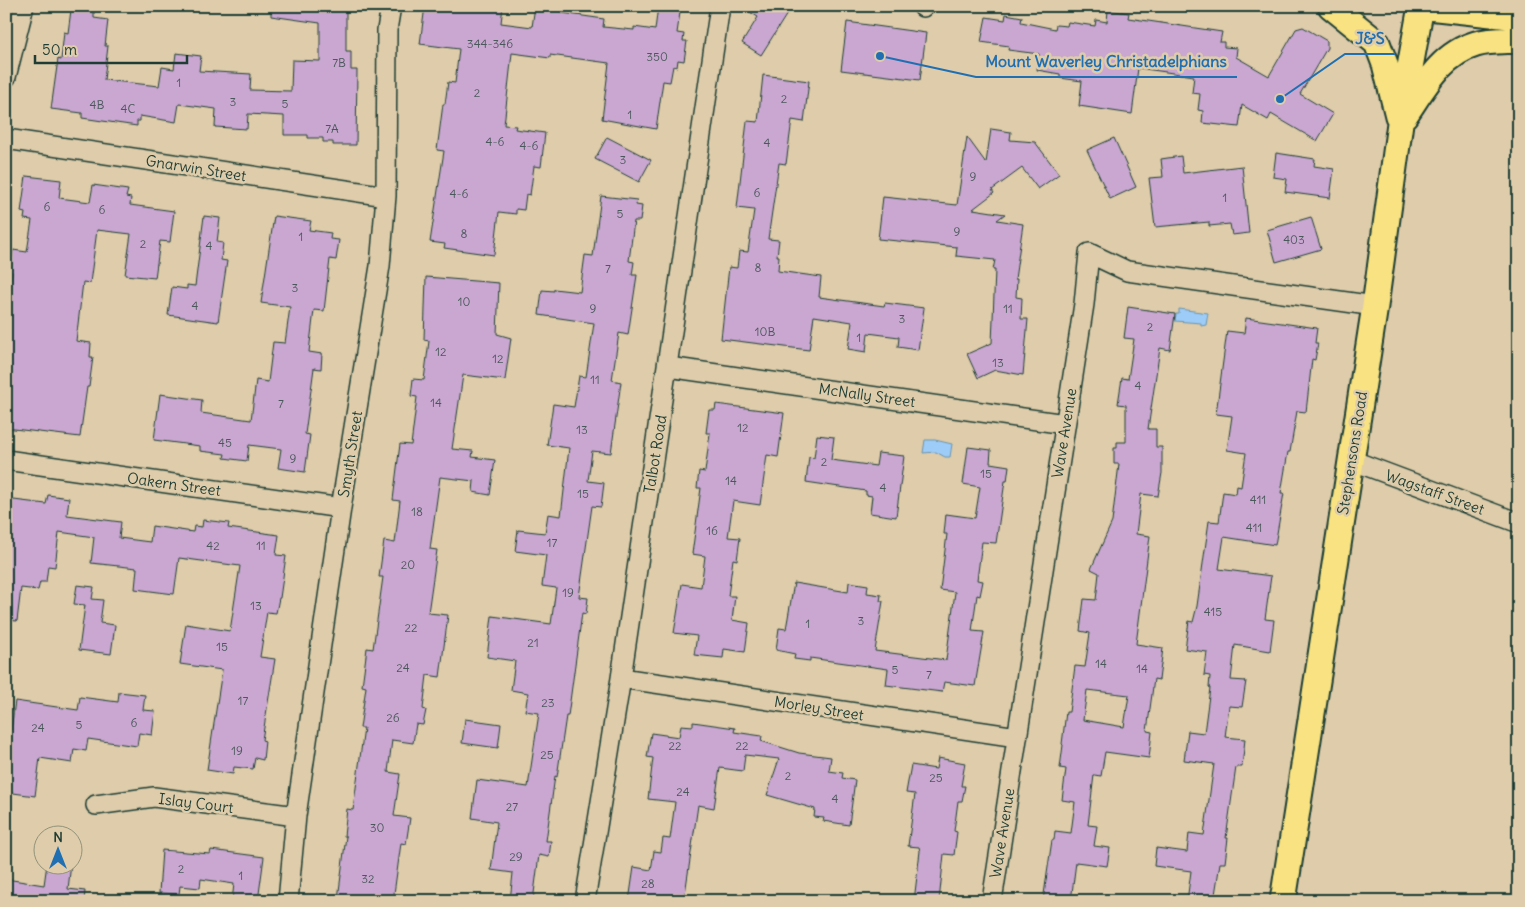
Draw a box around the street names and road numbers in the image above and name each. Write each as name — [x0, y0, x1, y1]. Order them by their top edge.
street label: Gnarwin Street — [144, 151, 248, 185]
street label: McNally Street — [817, 379, 917, 411]
street label: Wave Avenue — [1048, 387, 1080, 479]
street label: Stephensons Road — [1333, 390, 1371, 516]
street label: Smyth Street — [334, 409, 366, 499]
street label: Talbot Road — [639, 413, 671, 495]
street label: Wagstaff Street — [1383, 465, 1487, 519]
street label: Oakern Street — [126, 468, 222, 500]
street label: Morley Street — [773, 692, 865, 724]
street label: Wave Avenue — [986, 787, 1018, 879]
street label: Islay Court — [157, 789, 235, 817]

